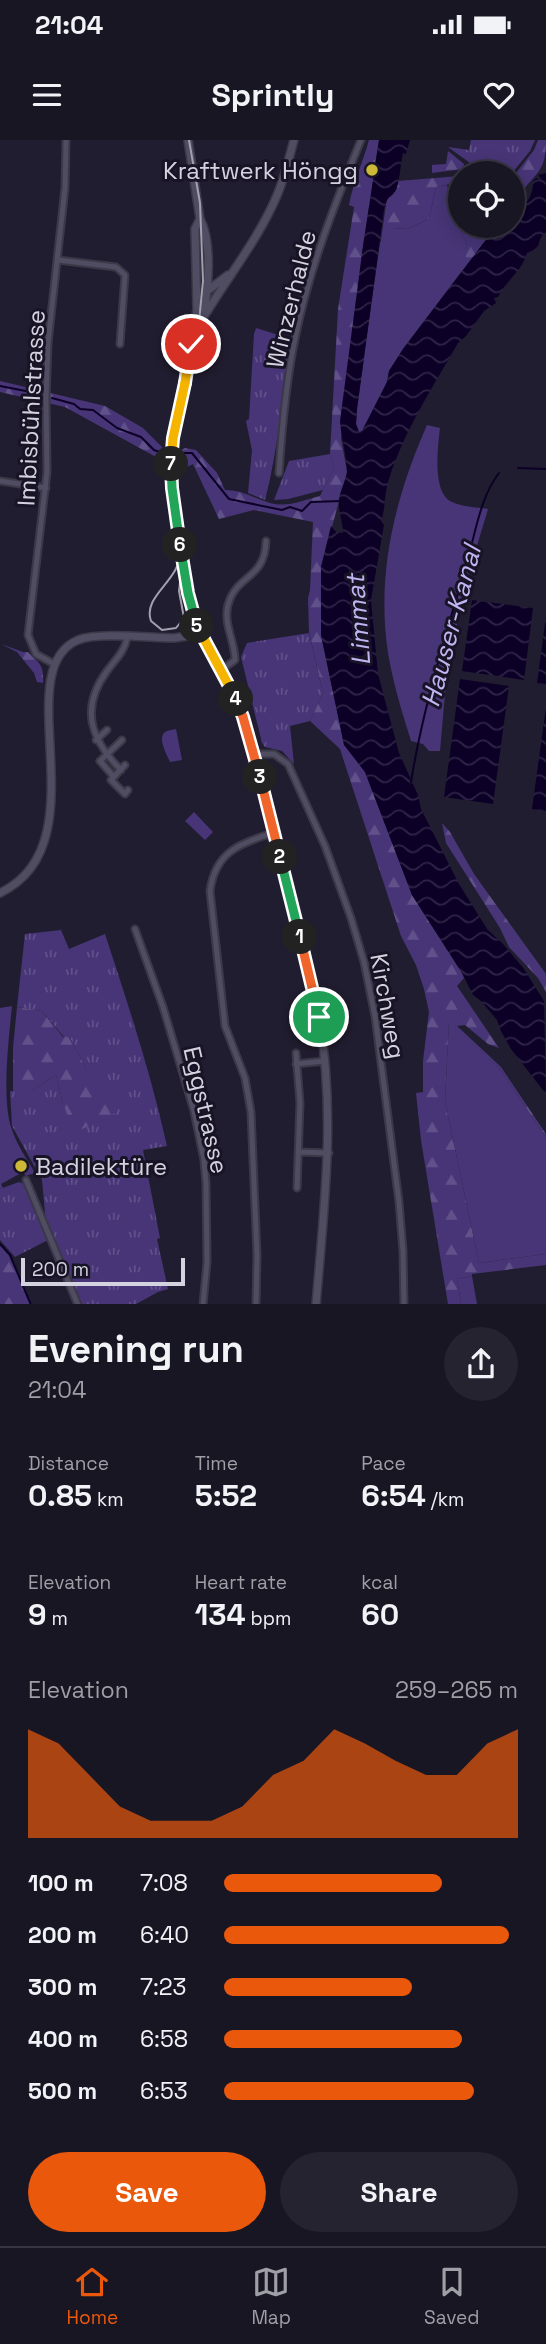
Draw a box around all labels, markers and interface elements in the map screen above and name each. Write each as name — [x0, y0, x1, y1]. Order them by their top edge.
text: 21:04 — [35, 8, 103, 42]
text: Sprintly — [211, 75, 335, 115]
icon: menu — [28, 76, 66, 114]
icon: heart — [480, 76, 518, 114]
place label: Kraftwerk Höngg — [163, 155, 358, 186]
map controls — [448, 161, 525, 238]
button: locate — [448, 161, 525, 238]
marker: Kraftwerk Höngg — [364, 162, 380, 178]
street label: Winzerhalde — [259, 227, 323, 371]
street label: Imbisbühlstrasse — [10, 309, 52, 507]
pin — [161, 314, 221, 374]
icon: check — [172, 325, 210, 363]
pin: 7 — [154, 446, 188, 482]
text: 7 — [165, 451, 176, 476]
pin: 6 — [162, 528, 198, 562]
text: 6 — [174, 532, 185, 557]
water label: Hauser-Kanal — [413, 539, 490, 710]
water label: Limmat — [338, 571, 378, 667]
pin: 5 — [180, 608, 214, 644]
text: 5 — [191, 613, 202, 638]
pin: 4 — [218, 682, 254, 716]
text: 4 — [229, 686, 242, 711]
pin: 3 — [243, 760, 278, 794]
text: 3 — [254, 764, 265, 789]
pin: 2 — [262, 840, 298, 874]
text: 2 — [274, 844, 285, 869]
pin: 1 — [282, 920, 318, 954]
text: 1 — [295, 924, 304, 949]
street label: Kirchweg — [363, 951, 413, 1061]
pin — [289, 987, 349, 1047]
icon: arrive — [300, 998, 338, 1036]
street label: Eggstrasse — [176, 1043, 236, 1177]
place label: Badilektüre — [35, 1151, 167, 1182]
marker: Badilektüre — [13, 1158, 29, 1174]
scale bar — [21, 1255, 186, 1287]
text: 200 m — [32, 1257, 89, 1282]
text: Evening run — [28, 1325, 244, 1373]
button: share — [444, 1327, 518, 1401]
text: 21:04 — [28, 1375, 86, 1405]
text: Distance — [28, 1451, 109, 1476]
text: Time — [195, 1451, 238, 1476]
text: Pace — [361, 1451, 406, 1476]
text: 0.85 — [28, 1476, 92, 1515]
text: 5:52 — [195, 1476, 257, 1515]
text: 6:54 — [361, 1476, 426, 1515]
text: km — [92, 1487, 123, 1512]
text: /km — [426, 1487, 464, 1512]
text: Elevation — [28, 1570, 111, 1595]
text: Heart rate — [195, 1570, 287, 1595]
text: kcal — [361, 1570, 398, 1595]
text: 9 — [28, 1595, 47, 1634]
text: 134 — [195, 1595, 246, 1634]
text: 60 — [361, 1595, 399, 1634]
text: m — [47, 1606, 68, 1631]
text: bpm — [246, 1606, 291, 1631]
text: Elevation — [28, 1675, 129, 1705]
text: 259–265 m — [395, 1675, 518, 1705]
text: 100 m — [28, 1868, 94, 1898]
text: 7:08 — [140, 1868, 188, 1898]
text: 200 m — [28, 1920, 97, 1950]
text: 6:40 — [140, 1920, 189, 1950]
text: 300 m — [28, 1972, 97, 2002]
text: 7:23 — [140, 1972, 186, 2002]
text: 400 m — [28, 2024, 98, 2054]
text: 6:58 — [140, 2024, 188, 2054]
text: 500 m — [28, 2076, 97, 2106]
text: 6:53 — [140, 2076, 188, 2106]
button: Save — [28, 2152, 266, 2232]
button: Share — [280, 2152, 518, 2232]
tab: Home — [67, 2263, 118, 2330]
tab: Map — [251, 2263, 291, 2330]
tab: Saved — [424, 2263, 479, 2330]

